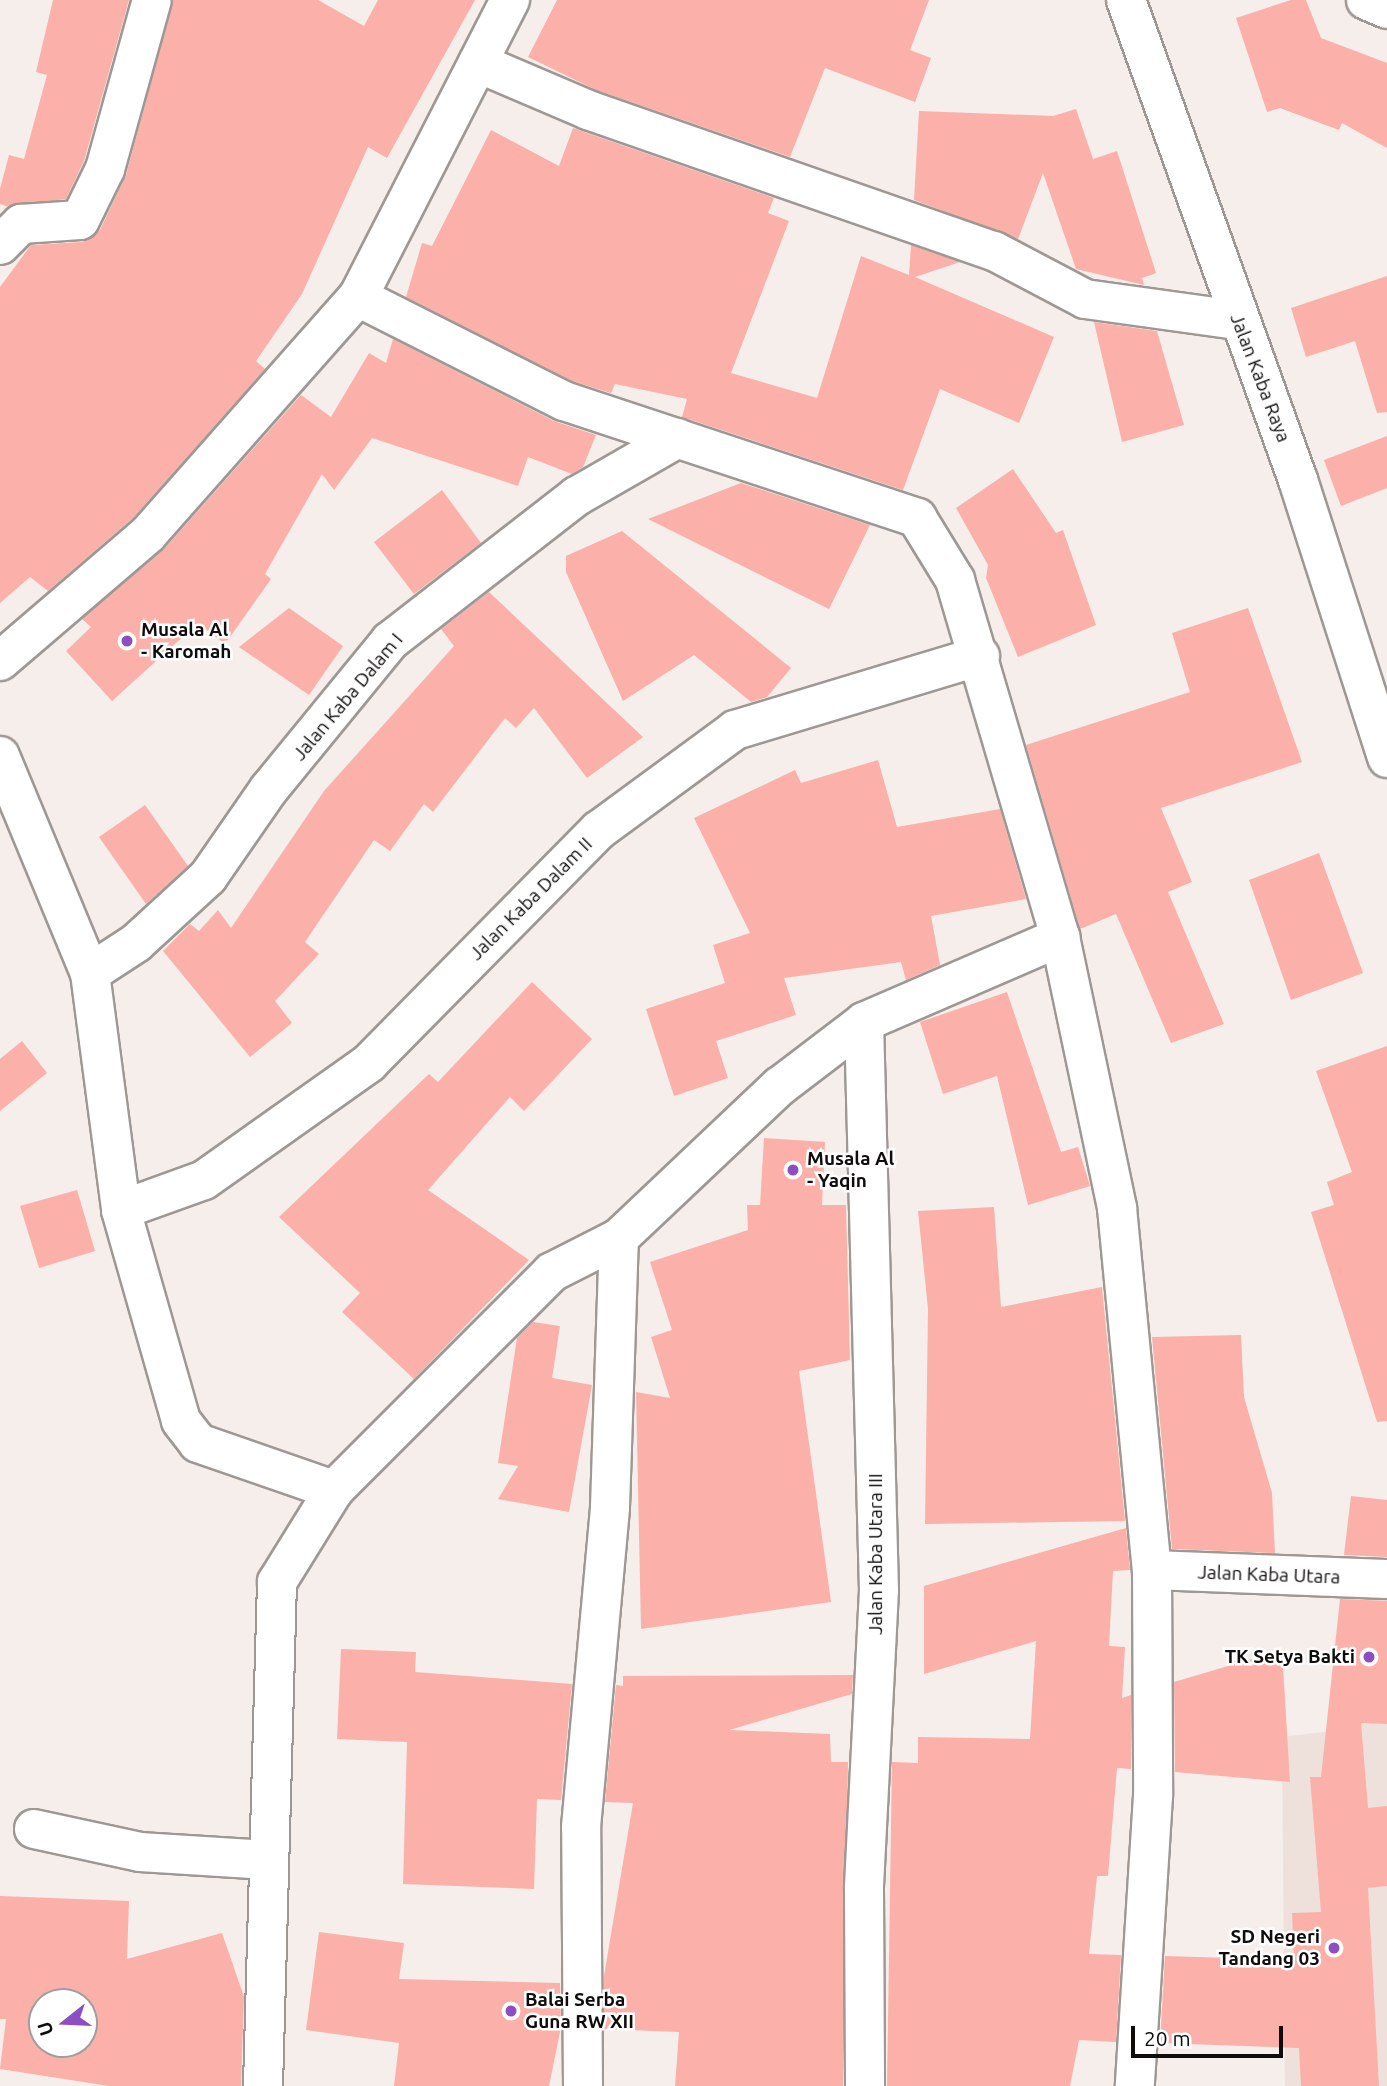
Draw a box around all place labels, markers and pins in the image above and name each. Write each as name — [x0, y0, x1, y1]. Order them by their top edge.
place label: Musala Al - Karomah — [141, 619, 231, 663]
marker: Musala Al - Karomah — [119, 633, 135, 649]
place label: Musala Al - Yaqin — [807, 1148, 894, 1192]
marker: Musala Al - Yaqin — [785, 1162, 801, 1178]
place label: TK Setya Bakti — [1225, 1646, 1355, 1668]
marker: TK Setya Bakti — [1361, 1649, 1377, 1665]
place label: SD Negeri Tandang 03 — [1218, 1926, 1320, 1970]
marker: SD Negeri Tandang 03 — [1326, 1940, 1342, 1956]
place label: Balai Serba Guna RW XII — [525, 1989, 634, 2033]
marker: Balai Serba Guna RW XII — [503, 2003, 519, 2019]

